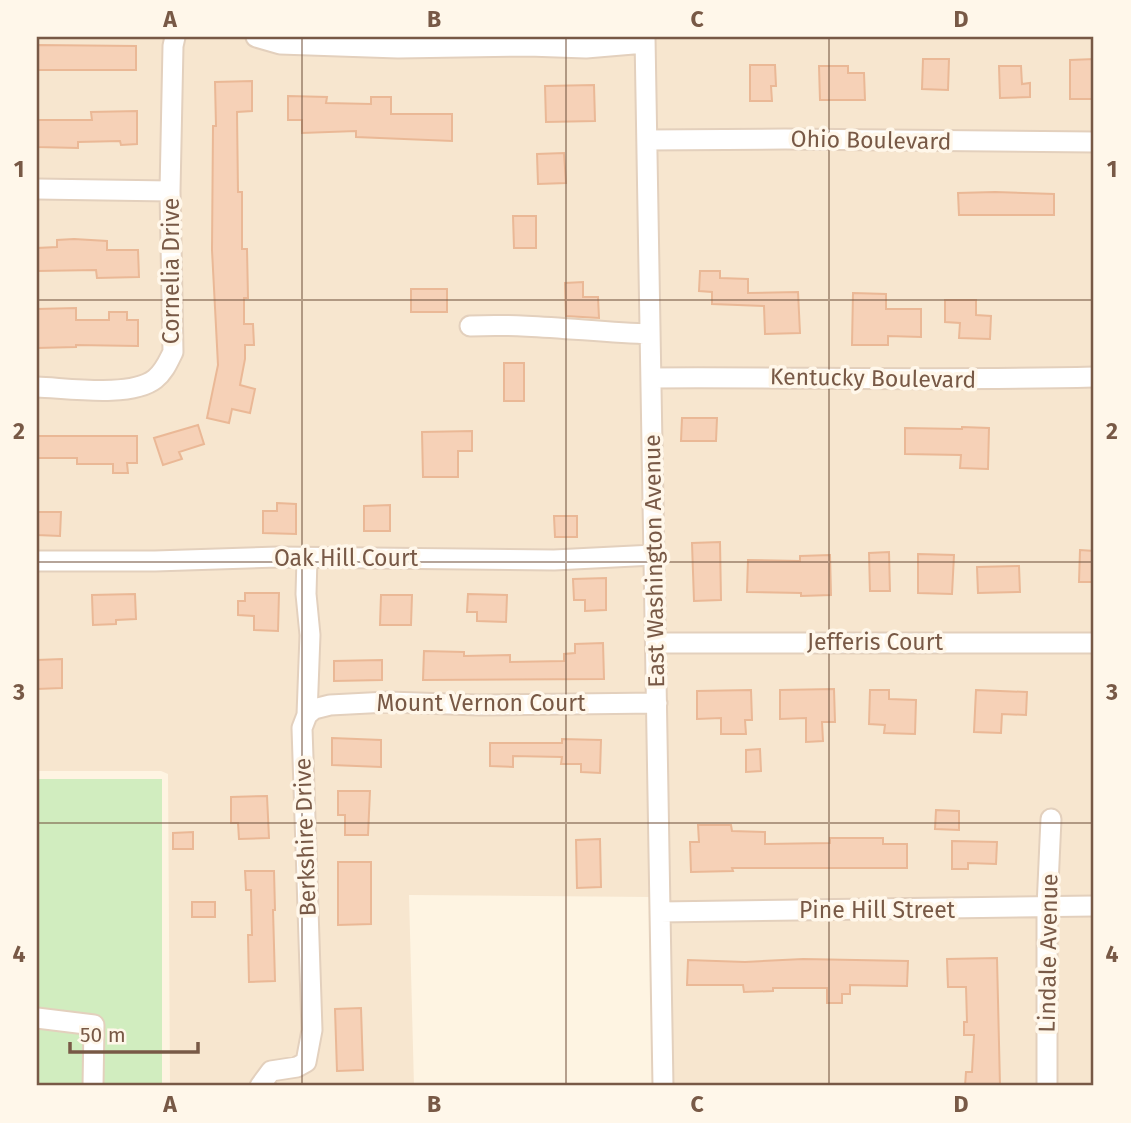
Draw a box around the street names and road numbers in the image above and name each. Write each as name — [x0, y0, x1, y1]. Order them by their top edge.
street label: Ohio Boulevard — [790, 125, 952, 155]
street label: Cornelia Drive — [157, 198, 185, 344]
street label: Kentucky Boulevard — [770, 362, 976, 394]
street label: East Washington Avenue — [638, 434, 670, 688]
street label: Oak Hill Court — [274, 544, 419, 572]
street label: Jefferis Court — [807, 628, 944, 656]
street label: Mount Vernon Court — [376, 689, 586, 717]
street label: Berkshire Drive — [288, 757, 322, 917]
street label: Lindale Avenue — [1033, 873, 1063, 1033]
street label: Pine Hill Street — [799, 896, 956, 924]

